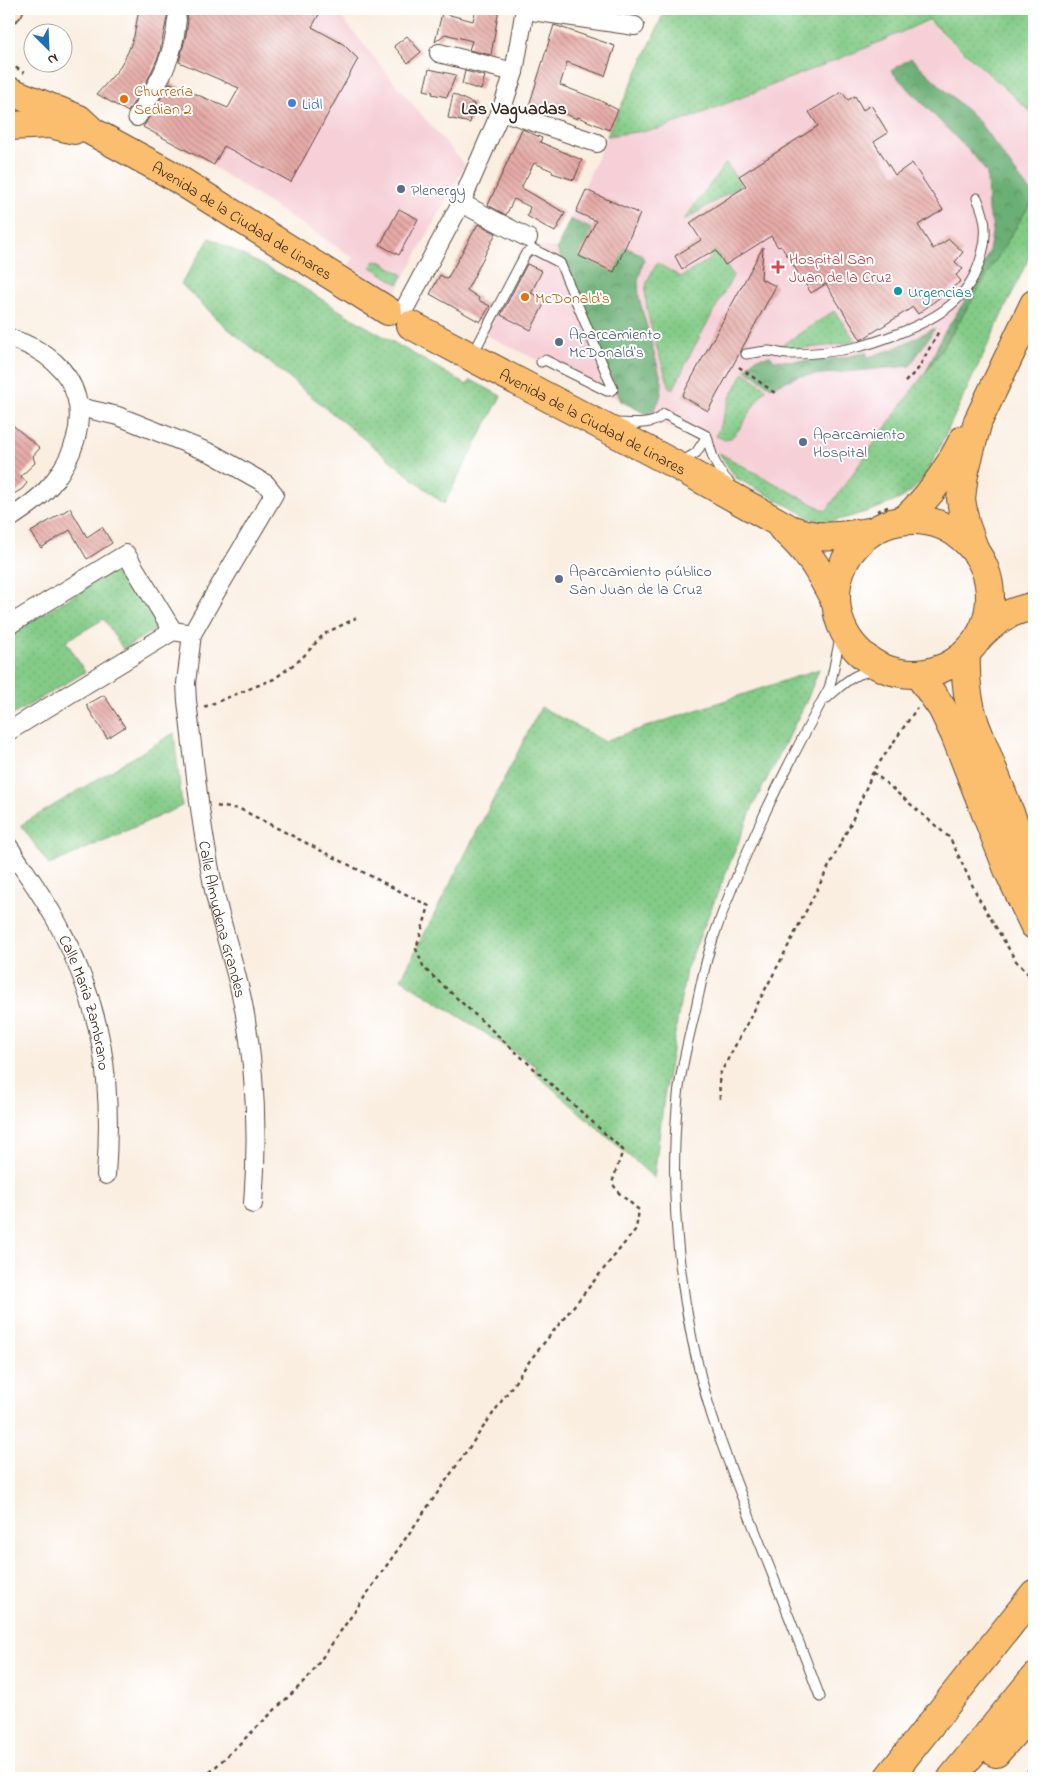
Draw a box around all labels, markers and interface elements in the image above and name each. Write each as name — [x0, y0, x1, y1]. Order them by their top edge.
north arrow — [22, 22, 72, 72]
text: N — [44, 47, 61, 70]
place label: Churrería Sedian 2 — [134, 80, 193, 122]
marker: Churrería Sedian 2 — [118, 93, 130, 105]
place label: Lidl — [302, 93, 323, 117]
marker: Lidl — [286, 97, 298, 109]
district label: Las Vaguadas — [461, 97, 567, 124]
street label: Avenida de la Ciudad de Linares — [147, 156, 336, 287]
place label: Plenergy — [411, 179, 465, 203]
marker: Plenergy — [395, 183, 407, 195]
place label: Hospital San Juan de la Cruz — [789, 248, 892, 290]
marker: Hospital San Juan de la Cruz — [771, 260, 785, 274]
place label: Urgencias — [908, 281, 972, 305]
marker: Urgencias — [892, 285, 904, 297]
place label: McDonald's — [535, 287, 610, 311]
marker: McDonald's — [519, 291, 531, 303]
place label: Aparcamiento McDonald's — [569, 323, 661, 365]
marker: Aparcamiento McDonald's — [553, 336, 565, 348]
street label: Avenida de la Ciudad de Linares — [494, 364, 690, 483]
place label: Aparcamiento Hospital — [813, 423, 905, 465]
marker: Aparcamiento Hospital — [797, 436, 809, 448]
place label: Aparcamiento público San Juan de la Cruz — [569, 560, 712, 602]
marker: Aparcamiento público San Juan de la Cruz — [553, 573, 565, 585]
street label: Calle Almudena Grandes — [191, 839, 251, 1000]
street label: Calle María Zambrano — [51, 931, 115, 1072]

